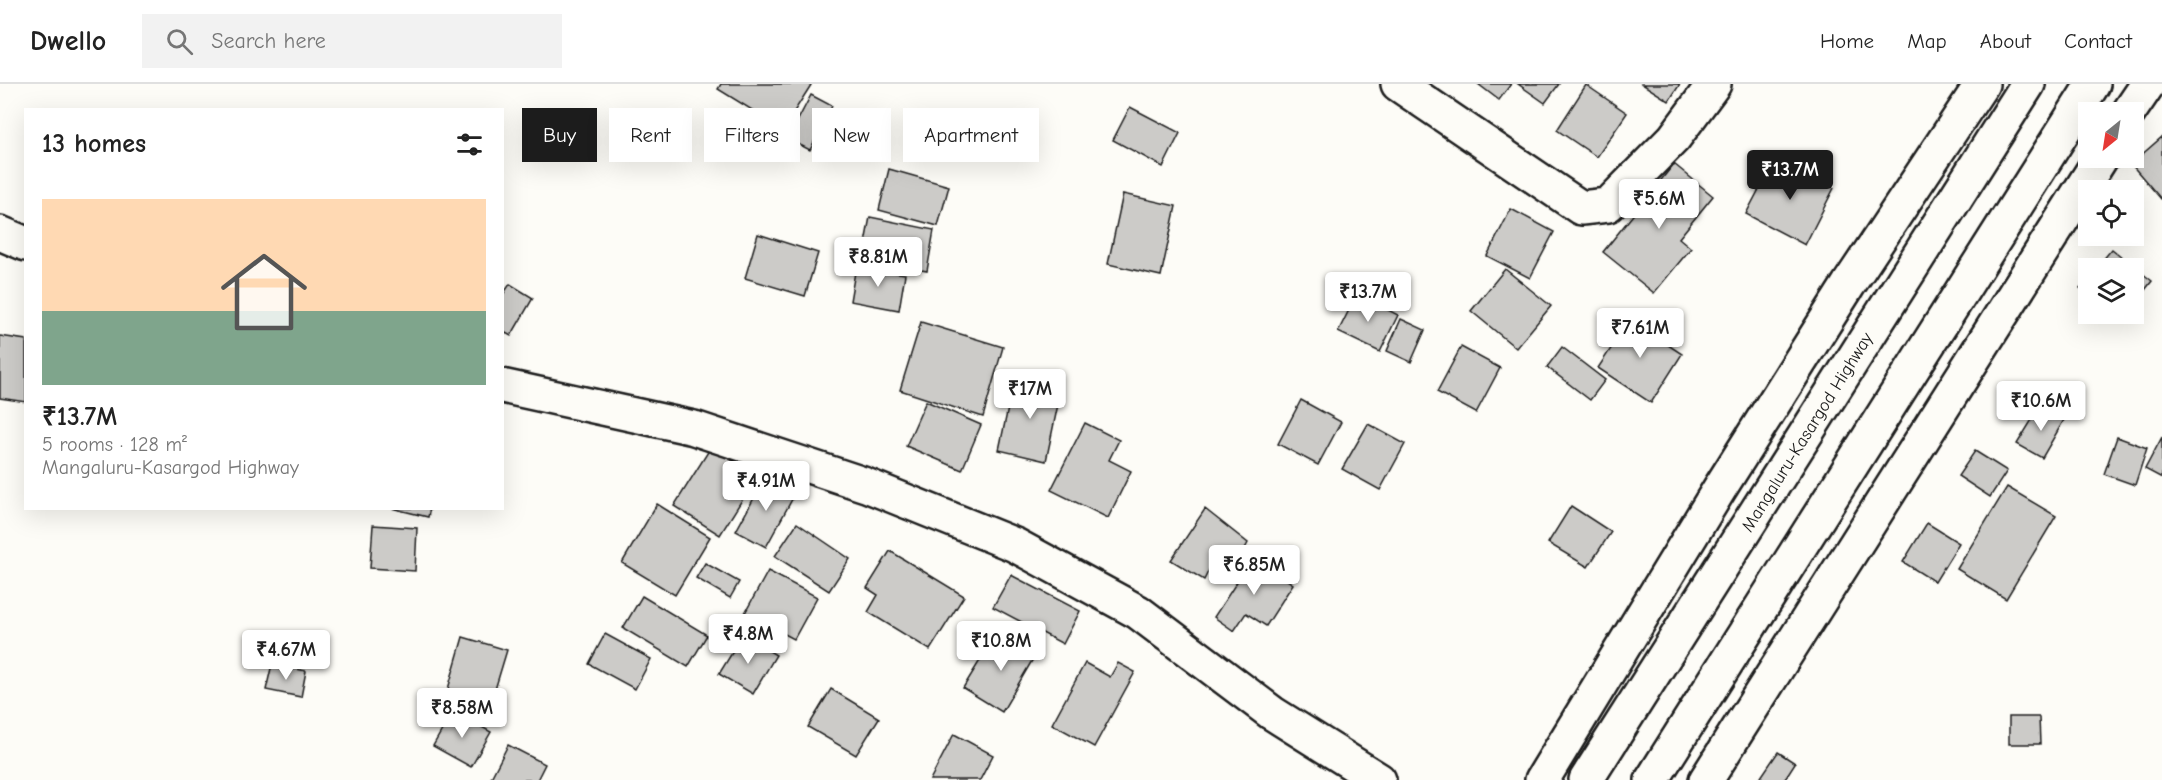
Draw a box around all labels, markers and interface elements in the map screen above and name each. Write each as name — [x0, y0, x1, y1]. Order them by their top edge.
search box — [142, 14, 562, 68]
text: Dwello — [30, 25, 106, 57]
icon: search — [163, 25, 196, 58]
text: Search here — [211, 28, 326, 54]
text: Home — [1820, 29, 1874, 53]
text: Map — [1907, 29, 1947, 53]
text: About — [1980, 29, 2031, 53]
text: Contact — [2064, 29, 2132, 53]
north arrow — [2078, 102, 2144, 168]
map controls — [2078, 102, 2144, 324]
chip: Buy — [522, 108, 597, 162]
chip: Rent — [609, 108, 692, 162]
chip: Filters — [704, 108, 800, 162]
chip: New — [812, 108, 891, 162]
chip: Apartment — [903, 108, 1039, 162]
icon: filters — [453, 128, 486, 161]
text: 13 homes — [42, 129, 146, 159]
pin: ₹13.7M — [1741, 150, 1839, 201]
text: ₹13.7M — [1761, 158, 1819, 181]
pin: ₹5.6M — [1617, 179, 1701, 230]
button: locate — [2078, 180, 2144, 246]
text: ₹5.6M — [1633, 187, 1685, 210]
pin: ₹8.81M — [829, 237, 927, 288]
icon: home — [210, 238, 318, 346]
text: ₹8.81M — [848, 245, 908, 268]
button: layers — [2078, 258, 2144, 324]
pin: ₹13.7M — [1319, 272, 1417, 323]
text: ₹13.7M — [1339, 280, 1397, 303]
pin: ₹7.61M — [1591, 308, 1689, 359]
text: ₹7.61M — [1611, 316, 1669, 339]
street label: Mangaluru-Kasargod Highway — [1737, 328, 1878, 536]
pin: ₹17M — [994, 369, 1066, 420]
text: ₹17M — [1008, 377, 1052, 400]
pin: ₹10.6M — [1992, 381, 2090, 432]
text: ₹10.6M — [2011, 389, 2071, 412]
text: ₹13.7M — [42, 402, 117, 432]
text: 5 rooms · 128 m² — [42, 433, 187, 456]
text: Mangaluru-Kasargod Highway — [42, 456, 299, 479]
pin: ₹4.91M — [717, 461, 815, 512]
text: ₹4.91M — [737, 469, 795, 492]
pin: ₹6.85M — [1205, 545, 1303, 596]
text: ₹6.85M — [1223, 553, 1285, 576]
pin: ₹4.8M — [706, 614, 790, 665]
pin: ₹10.8M — [952, 621, 1050, 672]
text: ₹4.8M — [723, 622, 773, 645]
text: ₹10.8M — [971, 629, 1031, 652]
pin: ₹4.67M — [237, 630, 335, 681]
text: ₹4.67M — [256, 638, 316, 661]
pin: ₹8.58M — [413, 688, 511, 739]
text: ₹8.58M — [431, 696, 493, 719]

